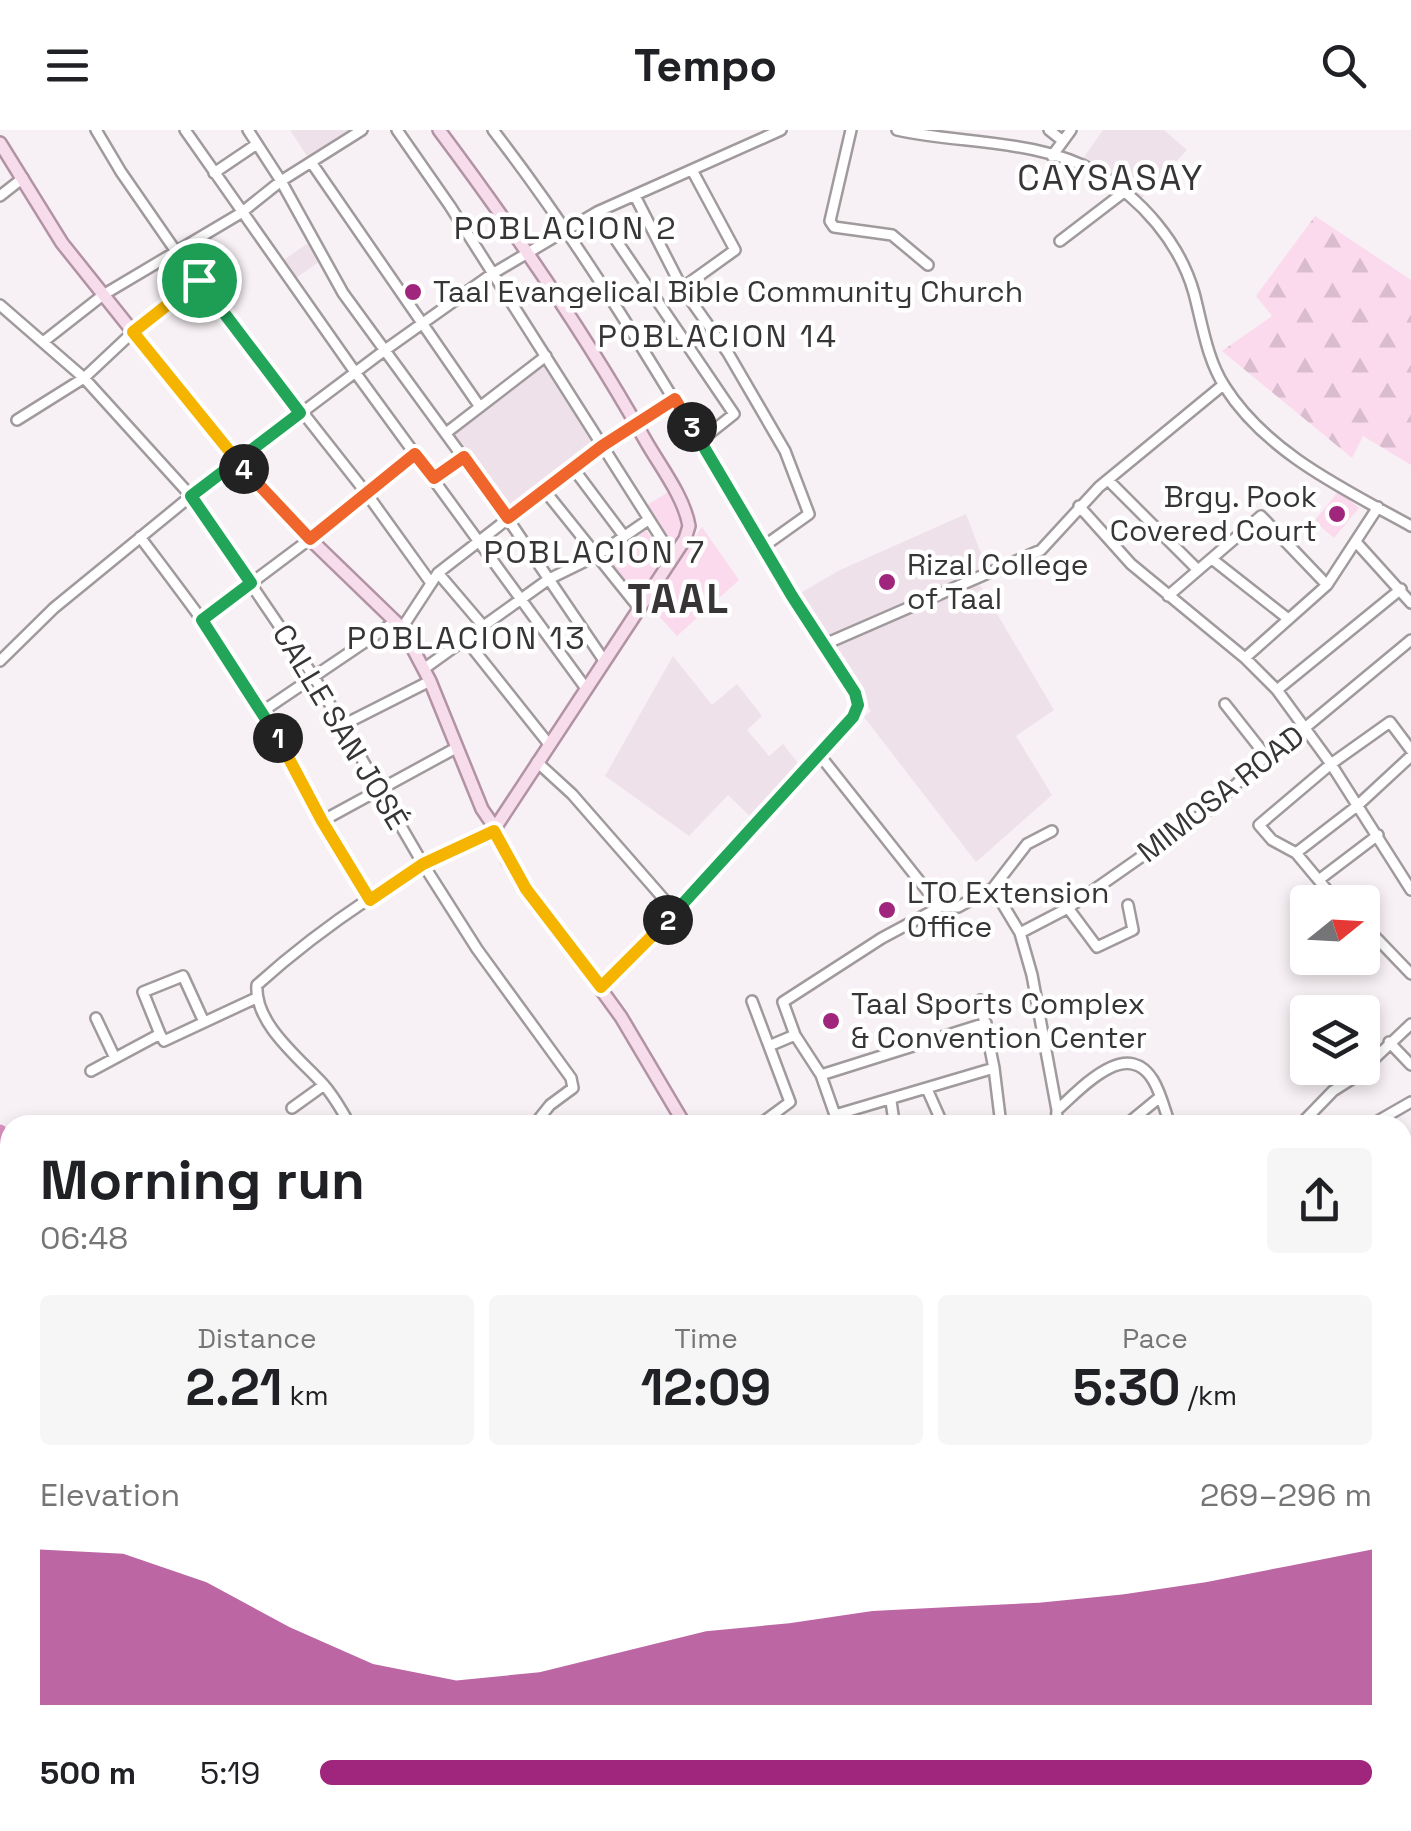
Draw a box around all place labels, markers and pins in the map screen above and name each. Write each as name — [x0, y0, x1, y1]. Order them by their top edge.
pin — [157, 238, 242, 323]
place label: Taal Evangelical Bible Community Church — [433, 272, 1023, 311]
marker: Taal Evangelical Bible Community Church — [402, 281, 424, 303]
pin: 3 — [667, 402, 717, 452]
pin: 4 — [219, 444, 269, 494]
place label: Brgy. Pook Covered Court — [1110, 477, 1317, 550]
marker: Brgy. Pook Covered Court — [1326, 503, 1348, 525]
place label: Rizal College of Taal — [907, 545, 1088, 618]
marker: Rizal College of Taal — [876, 571, 898, 593]
pin: 1 — [253, 713, 303, 763]
place label: LTO Extension Office — [907, 873, 1109, 946]
pin: 2 — [643, 895, 693, 945]
marker: LTO Extension Office — [876, 899, 898, 921]
place label: Taal Sports Complex & Convention Center — [851, 984, 1147, 1057]
marker: Taal Sports Complex & Convention Center — [820, 1010, 842, 1032]

